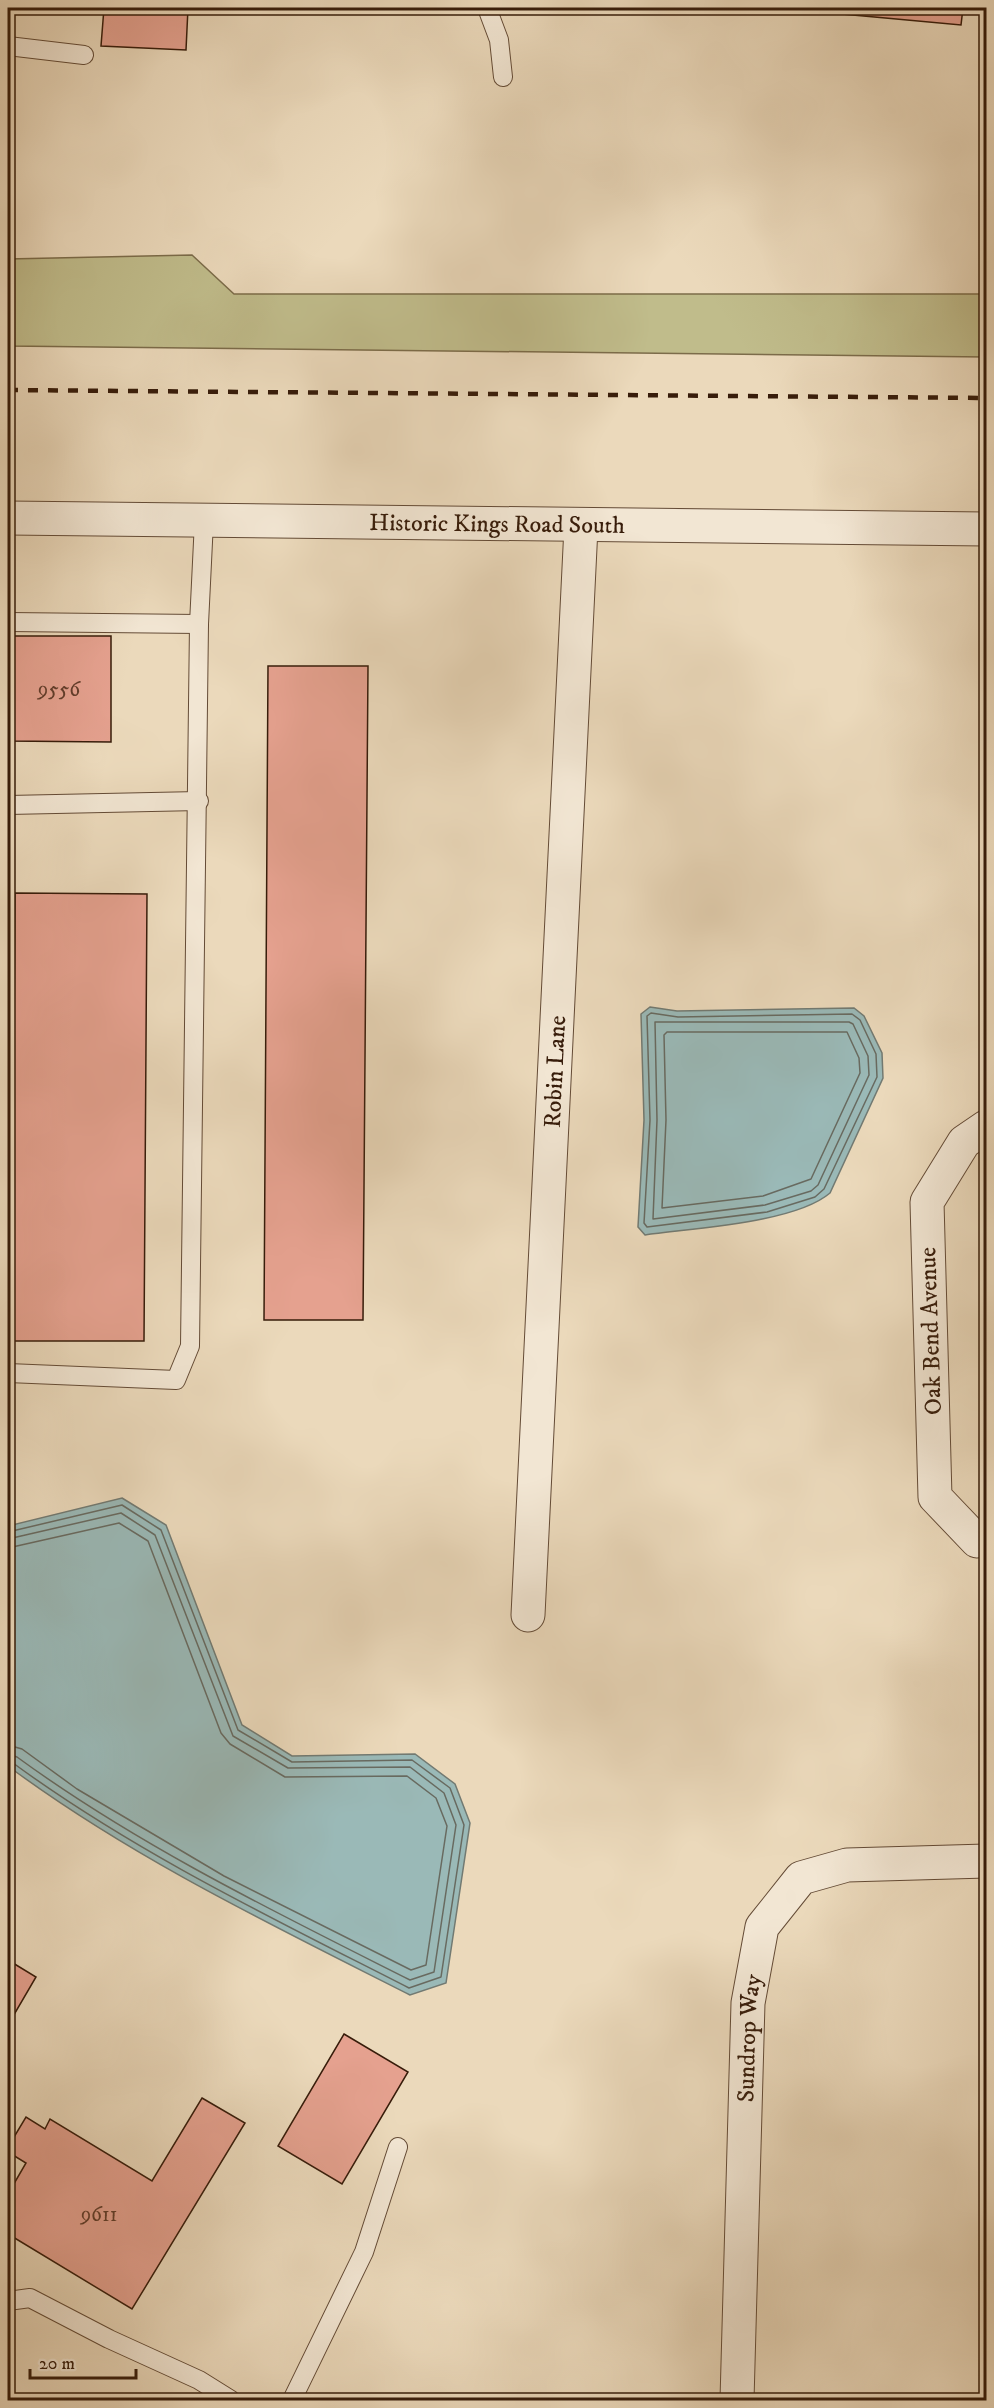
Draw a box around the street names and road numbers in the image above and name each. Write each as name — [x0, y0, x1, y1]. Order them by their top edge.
street label: Historic Kings Road South — [369, 508, 625, 541]
street label: Robin Lane — [538, 1015, 573, 1129]
street label: Oak Bend Avenue — [913, 1246, 949, 1416]
street label: Sundrop Way — [731, 1971, 769, 2103]

